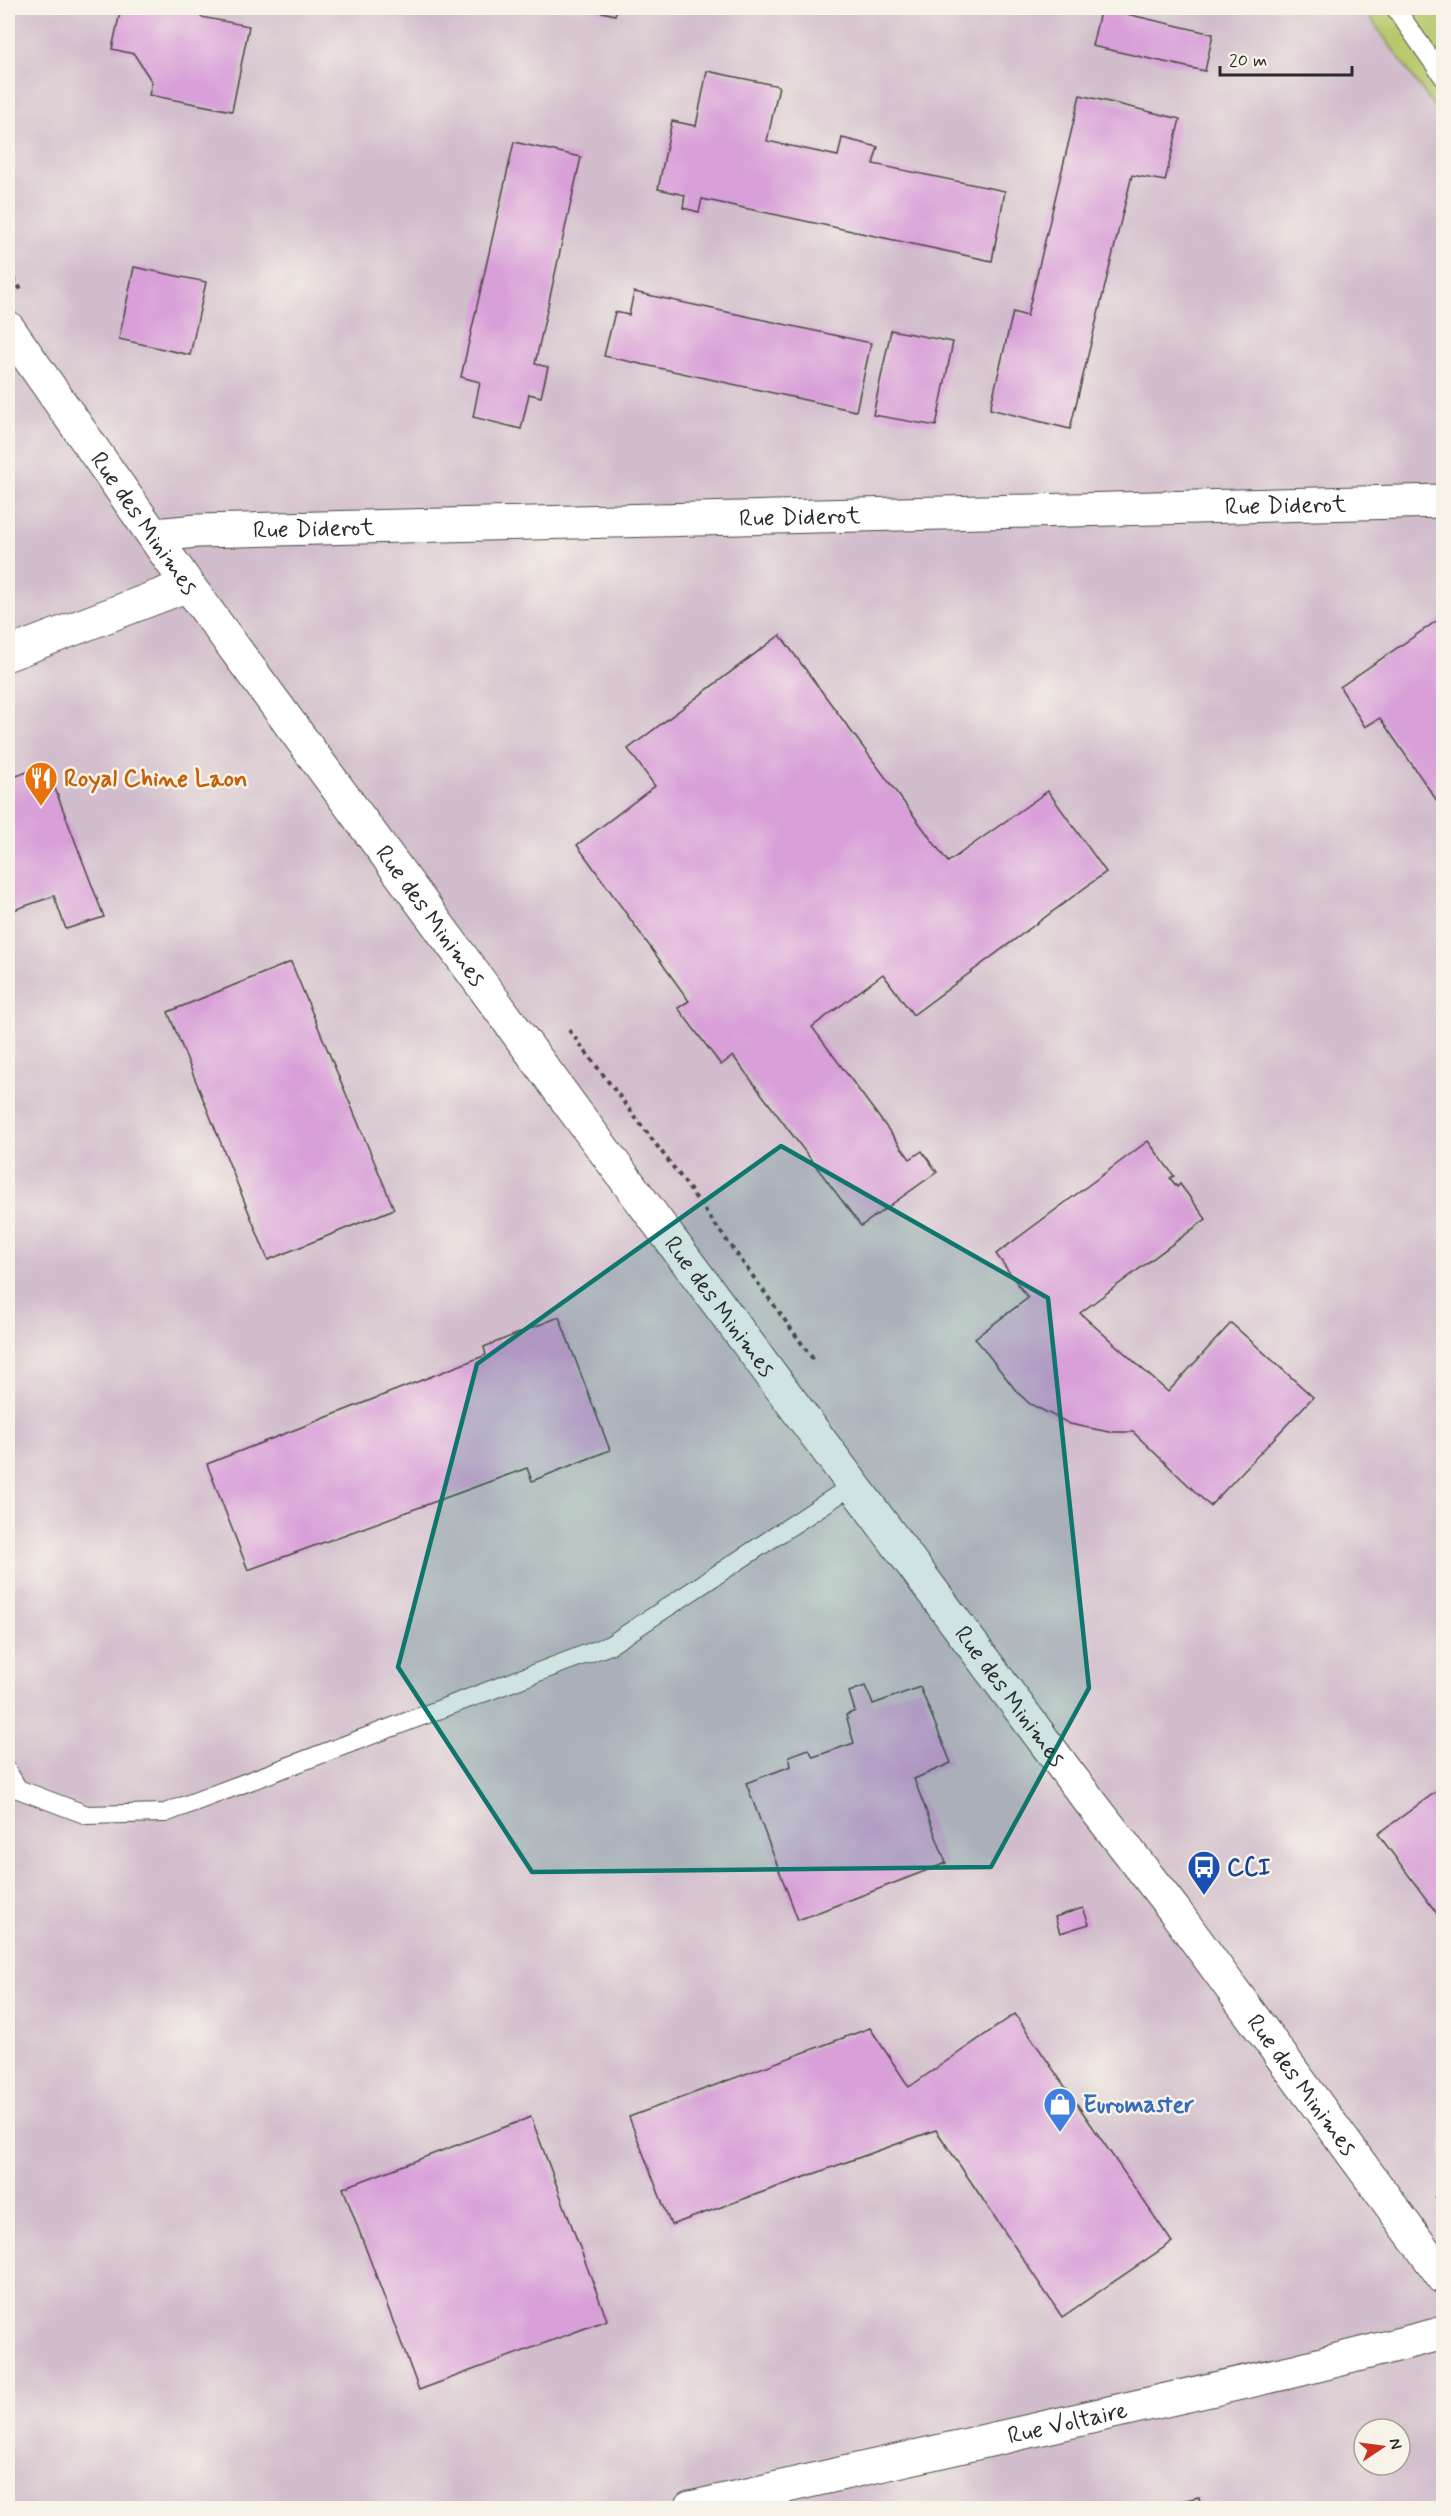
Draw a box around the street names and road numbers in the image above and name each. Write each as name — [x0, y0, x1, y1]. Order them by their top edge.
street label: Rue des Minimes — [82, 446, 204, 602]
street label: Rue Diderot — [1224, 489, 1347, 523]
street label: Rue Diderot — [739, 501, 861, 535]
street label: Rue Diderot — [253, 513, 375, 547]
street label: Rue des Minimes — [368, 840, 492, 993]
street label: Rue des Minimes — [656, 1230, 782, 1384]
street label: Rue des Minimes — [947, 1620, 1072, 1774]
street label: Rue des Minimes — [1239, 2009, 1363, 2162]
street label: Rue Voltaire — [1005, 2395, 1131, 2452]

